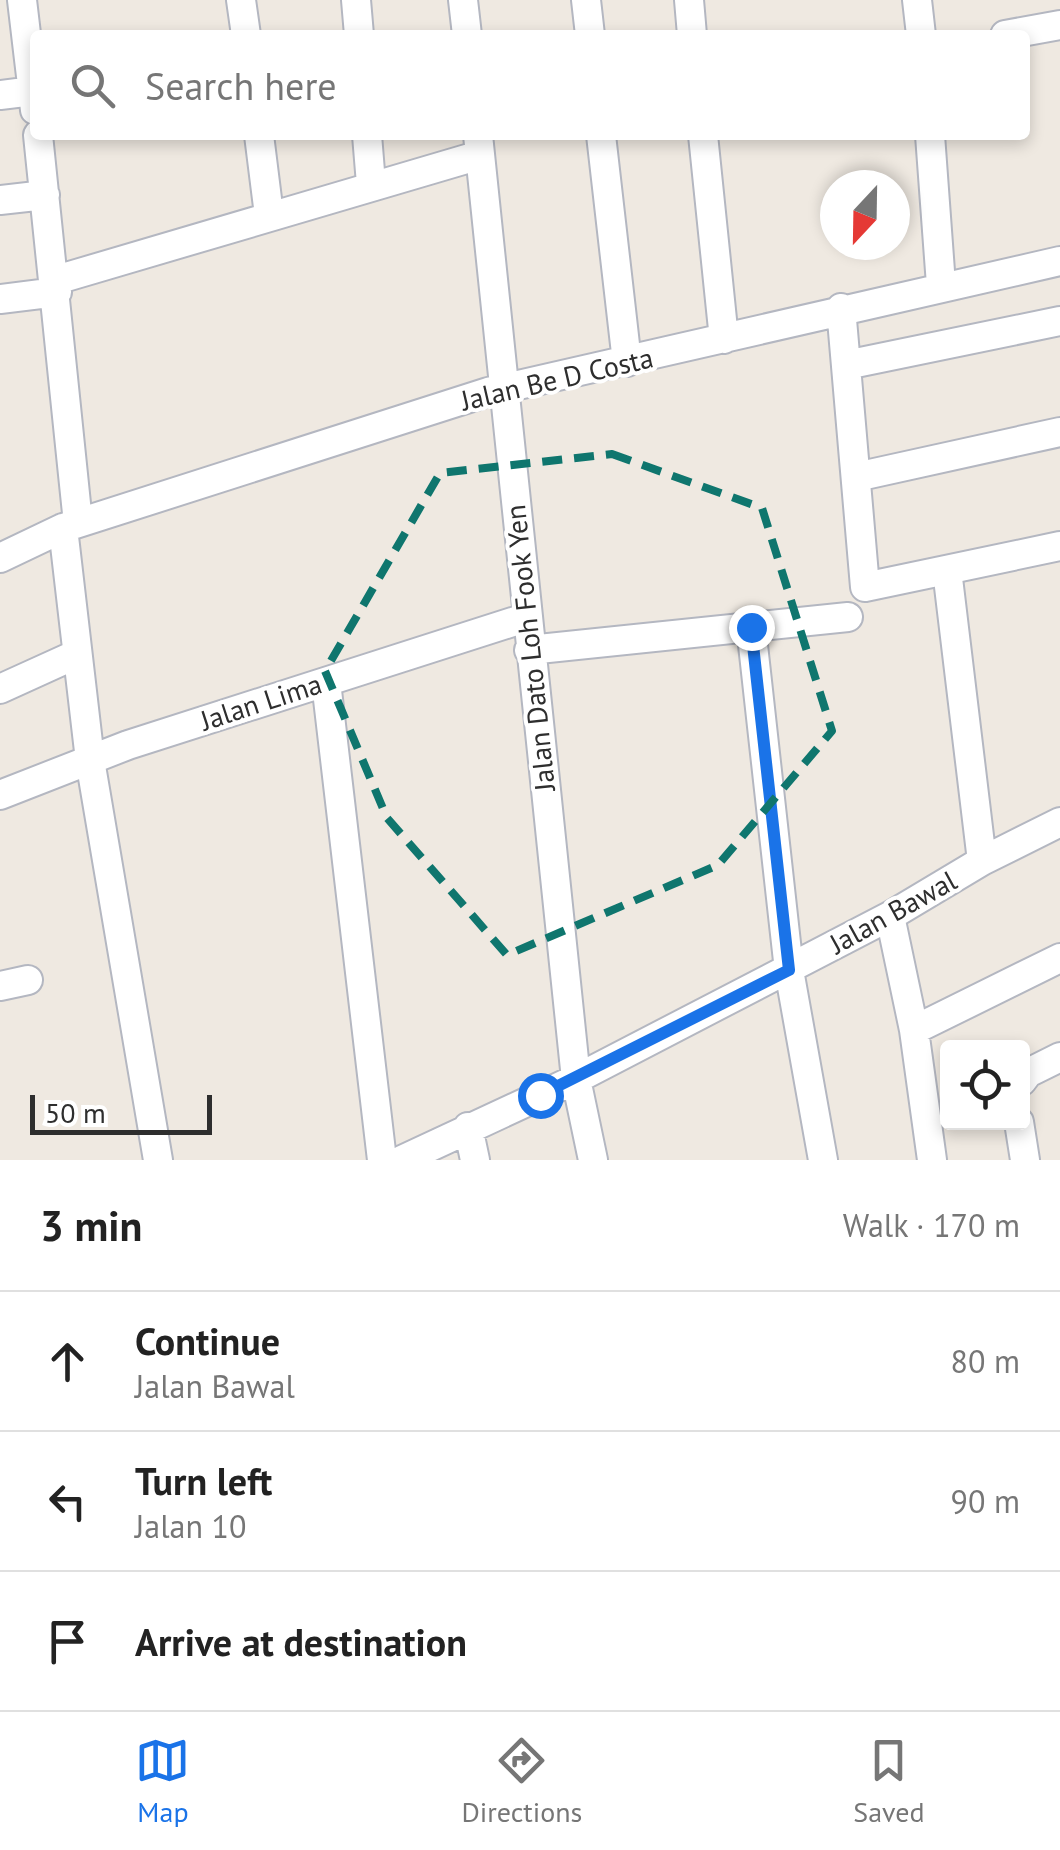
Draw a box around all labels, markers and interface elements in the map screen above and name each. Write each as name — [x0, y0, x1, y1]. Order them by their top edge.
search box — [30, 30, 1030, 140]
icon: search — [65, 58, 120, 113]
text: Search here — [145, 61, 337, 110]
north arrow — [820, 170, 910, 260]
street label: Jalan Be D Costa — [456, 338, 656, 419]
street label: Jalan Dato Loh Fook Yen — [496, 503, 563, 794]
route end — [729, 605, 775, 651]
street label: Jalan Lima — [194, 665, 326, 739]
street label: Jalan Bawal — [822, 861, 963, 962]
map controls — [940, 1040, 1030, 1130]
button: locate — [940, 1040, 1030, 1130]
route start — [518, 1073, 564, 1119]
scale bar — [30, 1090, 212, 1134]
text: 50 m — [45, 1094, 106, 1131]
text: 3 min — [40, 1198, 142, 1253]
text: Walk · 170 m — [843, 1204, 1020, 1246]
text: Continue — [135, 1316, 280, 1365]
icon: ahead — [40, 1334, 95, 1389]
text: 80 m — [951, 1340, 1020, 1382]
text: Jalan Bawal — [135, 1365, 295, 1407]
text: Turn left — [135, 1456, 272, 1505]
icon: left — [40, 1474, 95, 1529]
text: 90 m — [951, 1480, 1020, 1522]
text: Jalan 10 — [135, 1505, 246, 1547]
icon: arrive — [40, 1614, 95, 1669]
text: Arrive at destination — [135, 1617, 467, 1666]
tab: Map — [135, 1733, 190, 1830]
tab: Directions — [461, 1733, 582, 1830]
tab: Saved — [853, 1733, 925, 1830]

